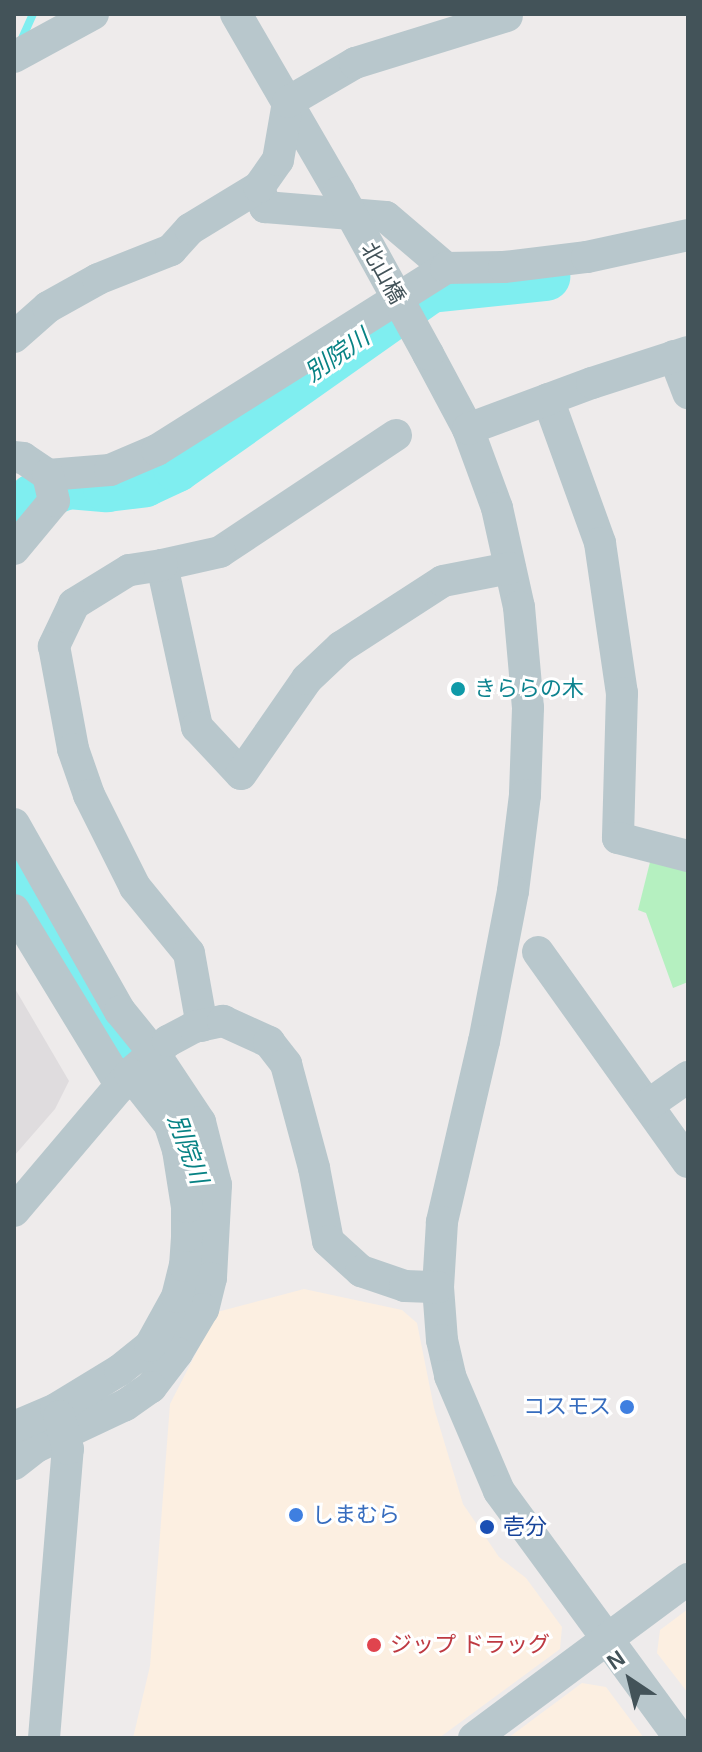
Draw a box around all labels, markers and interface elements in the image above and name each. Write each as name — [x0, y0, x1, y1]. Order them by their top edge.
street label: 北山橋 — [355, 238, 411, 308]
water label: 別院川 — [299, 323, 375, 387]
place label: きららの木 — [474, 676, 584, 702]
marker: きららの木 — [449, 680, 467, 698]
water label: 別院川 — [162, 1110, 214, 1188]
place label: コスモス — [523, 1394, 611, 1420]
marker: コスモス — [618, 1398, 636, 1416]
place label: しまむら — [312, 1502, 400, 1528]
marker: しまむら — [287, 1506, 305, 1524]
place label: 壱分 — [503, 1514, 547, 1540]
marker: 壱分 — [478, 1518, 496, 1536]
place label: ジップ ドラッグ — [390, 1632, 550, 1658]
marker: ジップ ドラッグ — [365, 1636, 383, 1654]
north arrow — [590, 1640, 670, 1720]
text: N — [602, 1645, 630, 1675]

